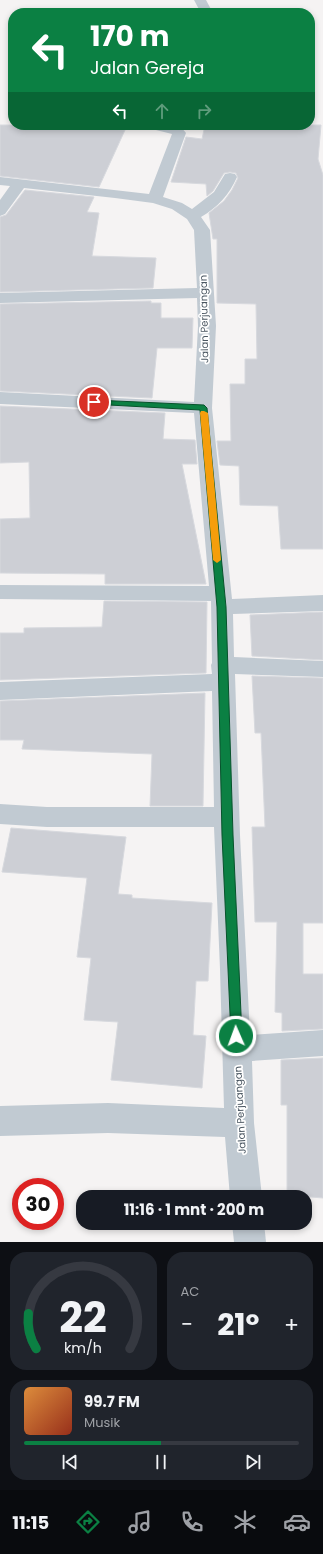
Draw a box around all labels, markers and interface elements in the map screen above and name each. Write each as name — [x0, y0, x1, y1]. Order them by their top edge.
text: 170 m — [90, 17, 169, 56]
icon: left — [24, 24, 76, 76]
text: Jalan Gereja — [90, 55, 204, 80]
icon: left — [109, 100, 131, 122]
icon: ahead — [151, 100, 173, 122]
icon: right — [193, 100, 215, 122]
street label: Jalan Perjuangan — [196, 275, 212, 363]
pin — [77, 385, 111, 419]
icon: arrive — [83, 391, 105, 413]
position arrow — [215, 1015, 257, 1057]
street label: Jalan Perjuangan — [230, 1066, 250, 1154]
speed limit sign: 30 — [12, 1178, 64, 1230]
text: 11:16 · 1 mnt · 200 m — [124, 1199, 264, 1220]
text: AC — [181, 1282, 199, 1301]
text: 22 — [59, 1288, 107, 1347]
text: 21° — [217, 1303, 259, 1346]
text: − — [181, 1309, 193, 1340]
text: + — [284, 1309, 299, 1340]
text: km/h — [64, 1338, 102, 1358]
text: 99.7 FM — [84, 1391, 140, 1412]
text: Musik — [84, 1413, 120, 1432]
icon: previous — [59, 1451, 81, 1473]
icon: pause — [150, 1451, 172, 1473]
icon: next — [242, 1451, 264, 1473]
icon: directions — [74, 1508, 102, 1536]
icon: music — [126, 1508, 154, 1536]
icon: phone — [178, 1508, 206, 1536]
icon: climate — [231, 1508, 259, 1536]
icon: car — [283, 1508, 311, 1536]
text: 11:15 — [12, 1510, 49, 1535]

